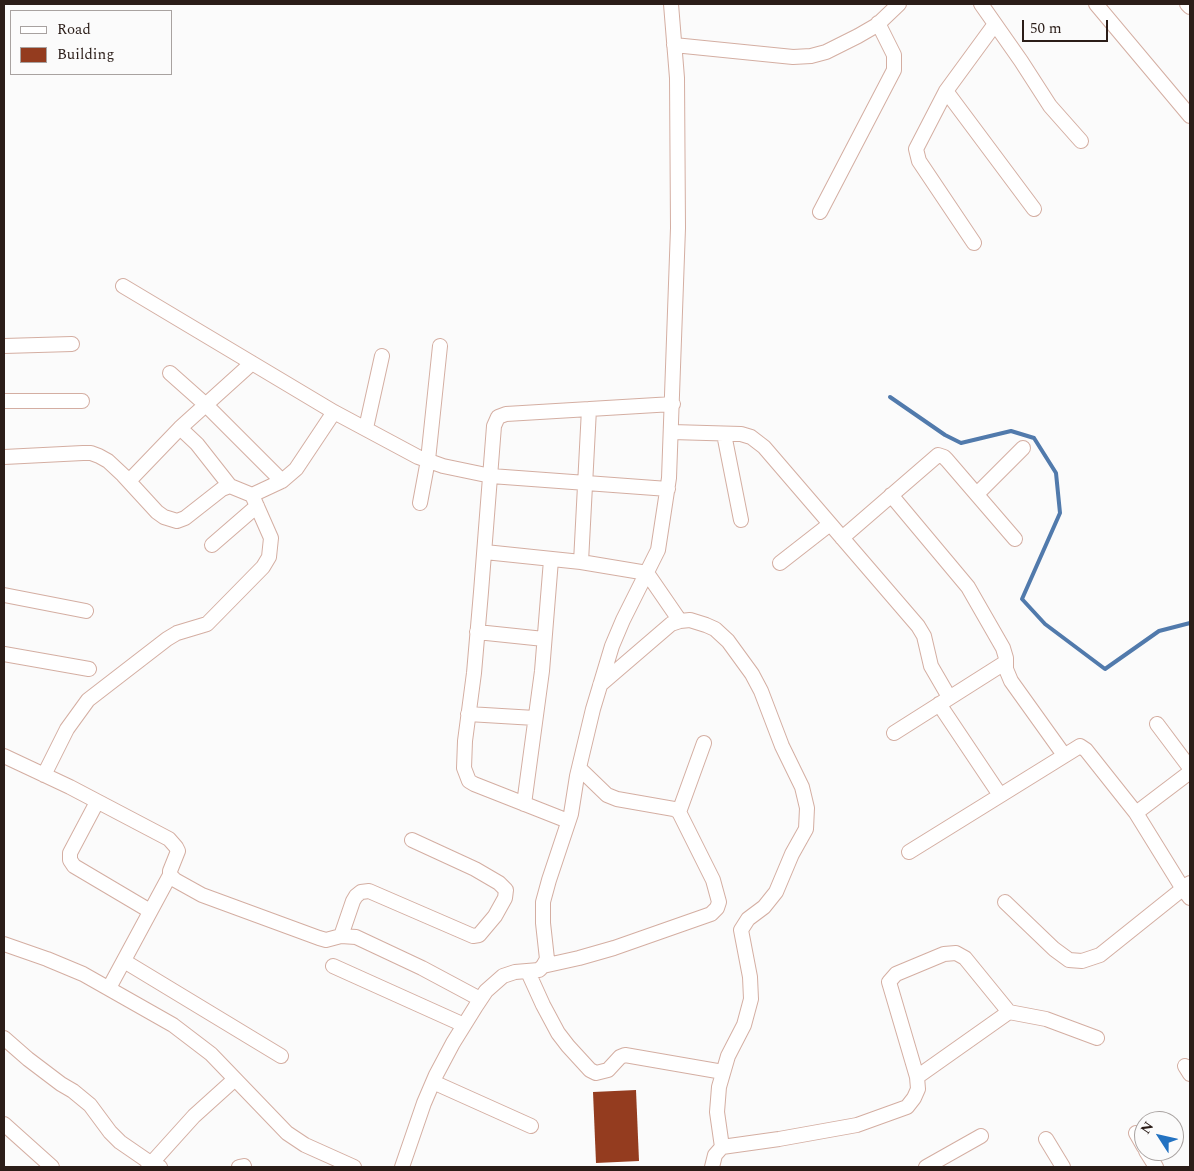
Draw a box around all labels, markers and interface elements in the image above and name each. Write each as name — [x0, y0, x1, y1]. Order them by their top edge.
legend — [10, 10, 172, 75]
scale bar — [1024, 10, 1110, 42]
text: 50 m — [1030, 17, 1062, 40]
text: Road — [57, 18, 91, 41]
text: Building — [57, 43, 114, 66]
north arrow — [1134, 1111, 1184, 1161]
text: N — [1135, 1117, 1159, 1138]

